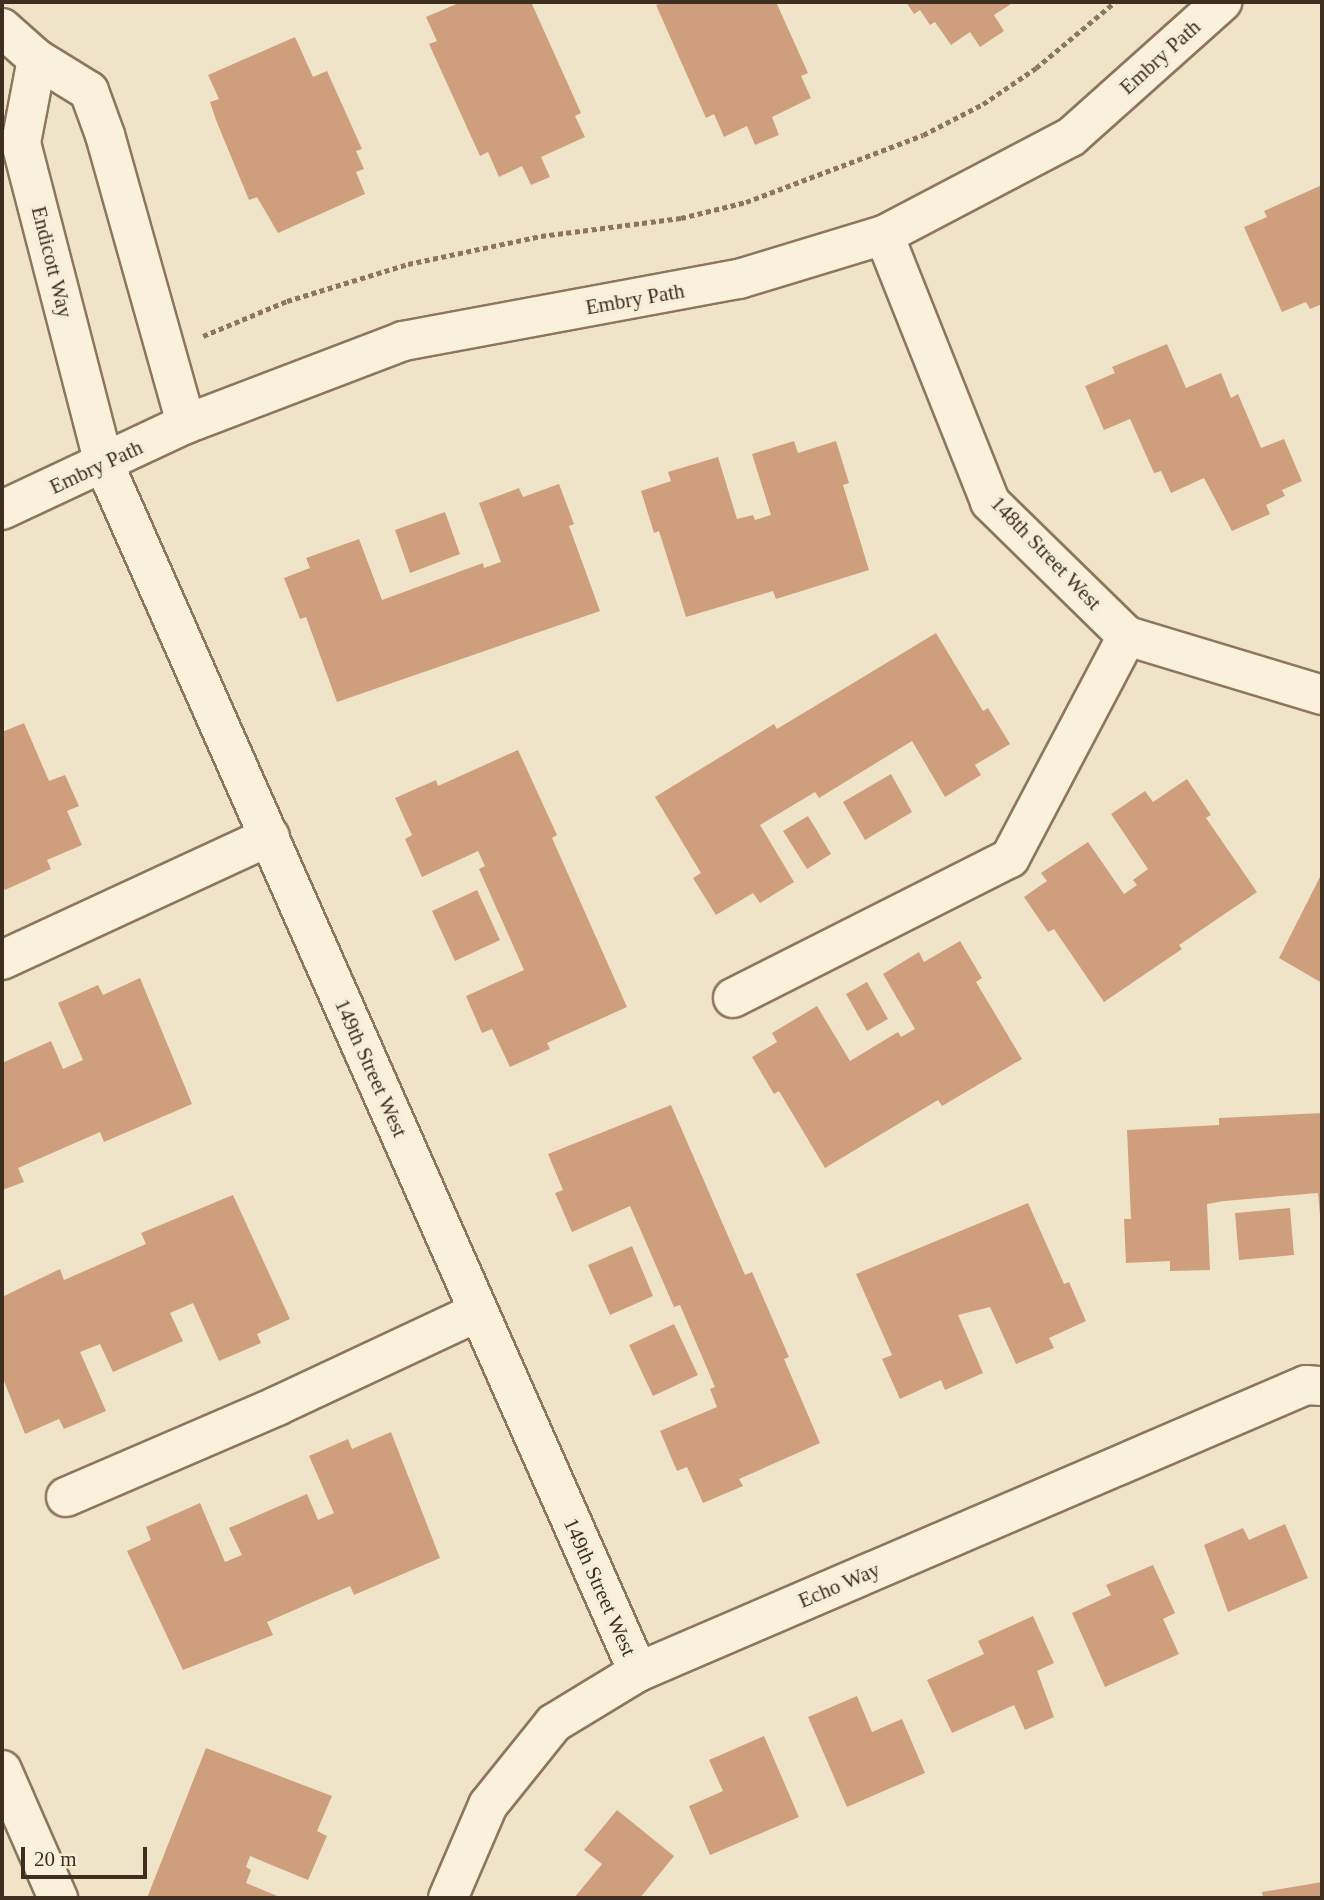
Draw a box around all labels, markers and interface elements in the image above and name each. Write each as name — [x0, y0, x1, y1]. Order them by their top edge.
street label: Embry Path — [1115, 14, 1205, 100]
street label: Endicott Way — [26, 203, 78, 321]
street label: Embry Path — [584, 278, 686, 320]
street label: Embry Path — [45, 435, 147, 499]
street label: 148th Street West — [985, 491, 1107, 615]
street label: 149th Street West — [329, 995, 413, 1141]
street label: 149th Street West — [558, 1514, 642, 1660]
street label: Echo Way — [794, 1557, 884, 1613]
scale bar — [24, 1834, 150, 1878]
text: 20 m — [34, 1847, 77, 1871]

